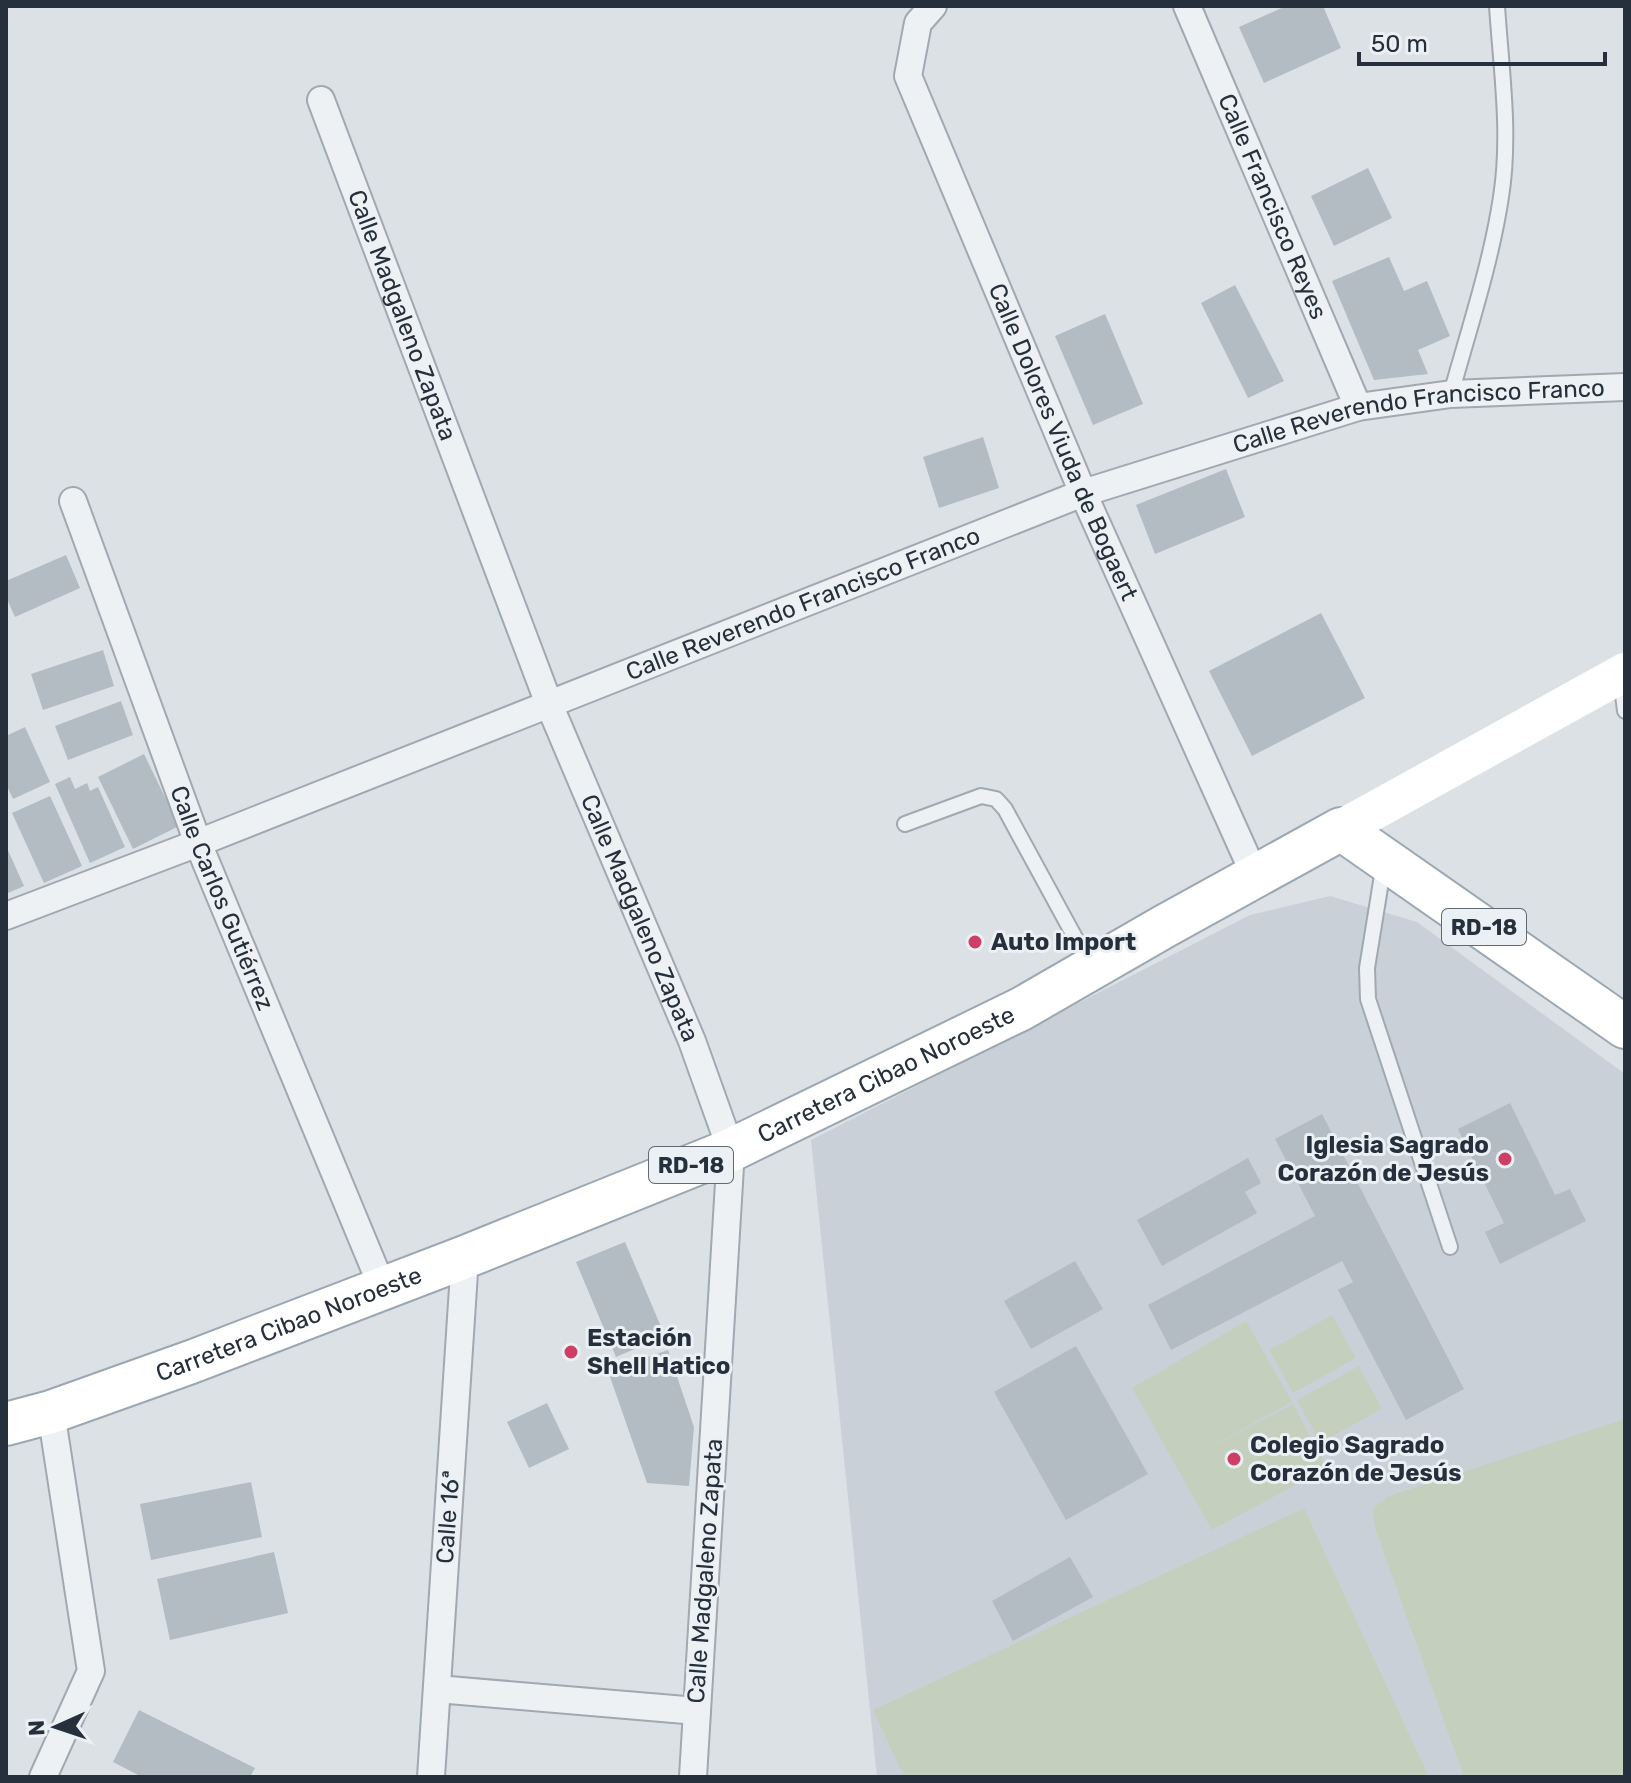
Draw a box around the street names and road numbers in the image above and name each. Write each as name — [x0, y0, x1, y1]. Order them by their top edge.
street label: Calle Francisco Reyes — [1212, 90, 1333, 323]
street label: Calle Madgaleno Zapata — [342, 186, 462, 444]
street label: Calle Dolores Viuda de Bogaert — [983, 279, 1143, 605]
street label: Calle Reverendo Francisco Franco — [1229, 374, 1605, 459]
street label: Calle Reverendo Francisco Franco — [622, 521, 984, 686]
street label: Calle Carlos Gutiérrez — [164, 782, 280, 1014]
street label: Calle Madgaleno Zapata — [575, 790, 705, 1046]
road number: RD-18 — [1442, 909, 1526, 945]
street label: Carretera Cibao Noroeste — [753, 1000, 1019, 1149]
road number: RD-18 — [649, 1147, 733, 1183]
street label: Carretera Cibao Noroeste — [152, 1261, 426, 1387]
street label: Calle Madgaleno Zapata — [682, 1438, 728, 1704]
street label: Calle 16ª — [431, 1469, 465, 1565]

